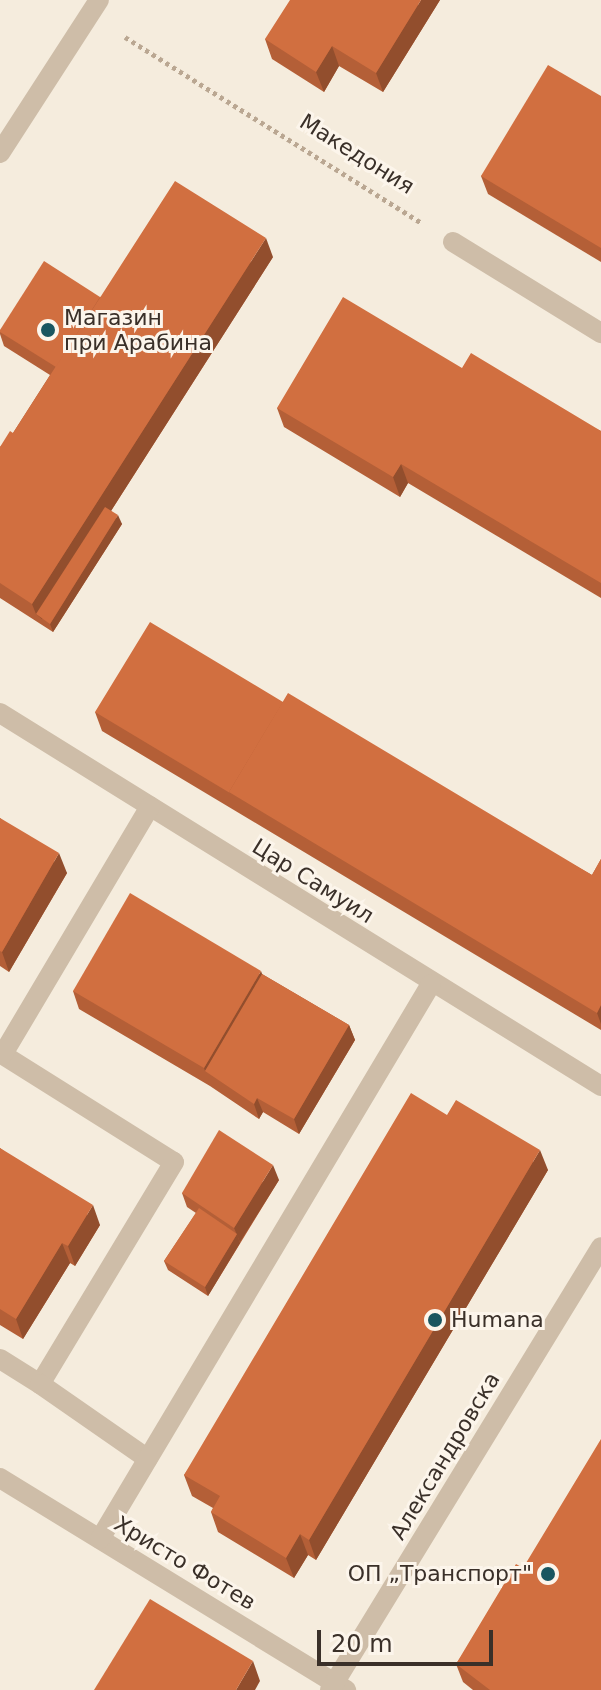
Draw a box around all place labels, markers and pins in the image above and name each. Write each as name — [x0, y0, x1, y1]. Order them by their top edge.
place label: Магазин при Арабина — [64, 304, 212, 356]
marker: Магазин при Арабина — [39, 321, 57, 339]
place label: Humana — [451, 1307, 544, 1333]
marker: Humana — [426, 1311, 444, 1329]
place label: ОП „Транспорт" — [348, 1561, 532, 1587]
marker: ОП „Транспорт" — [539, 1565, 557, 1583]

